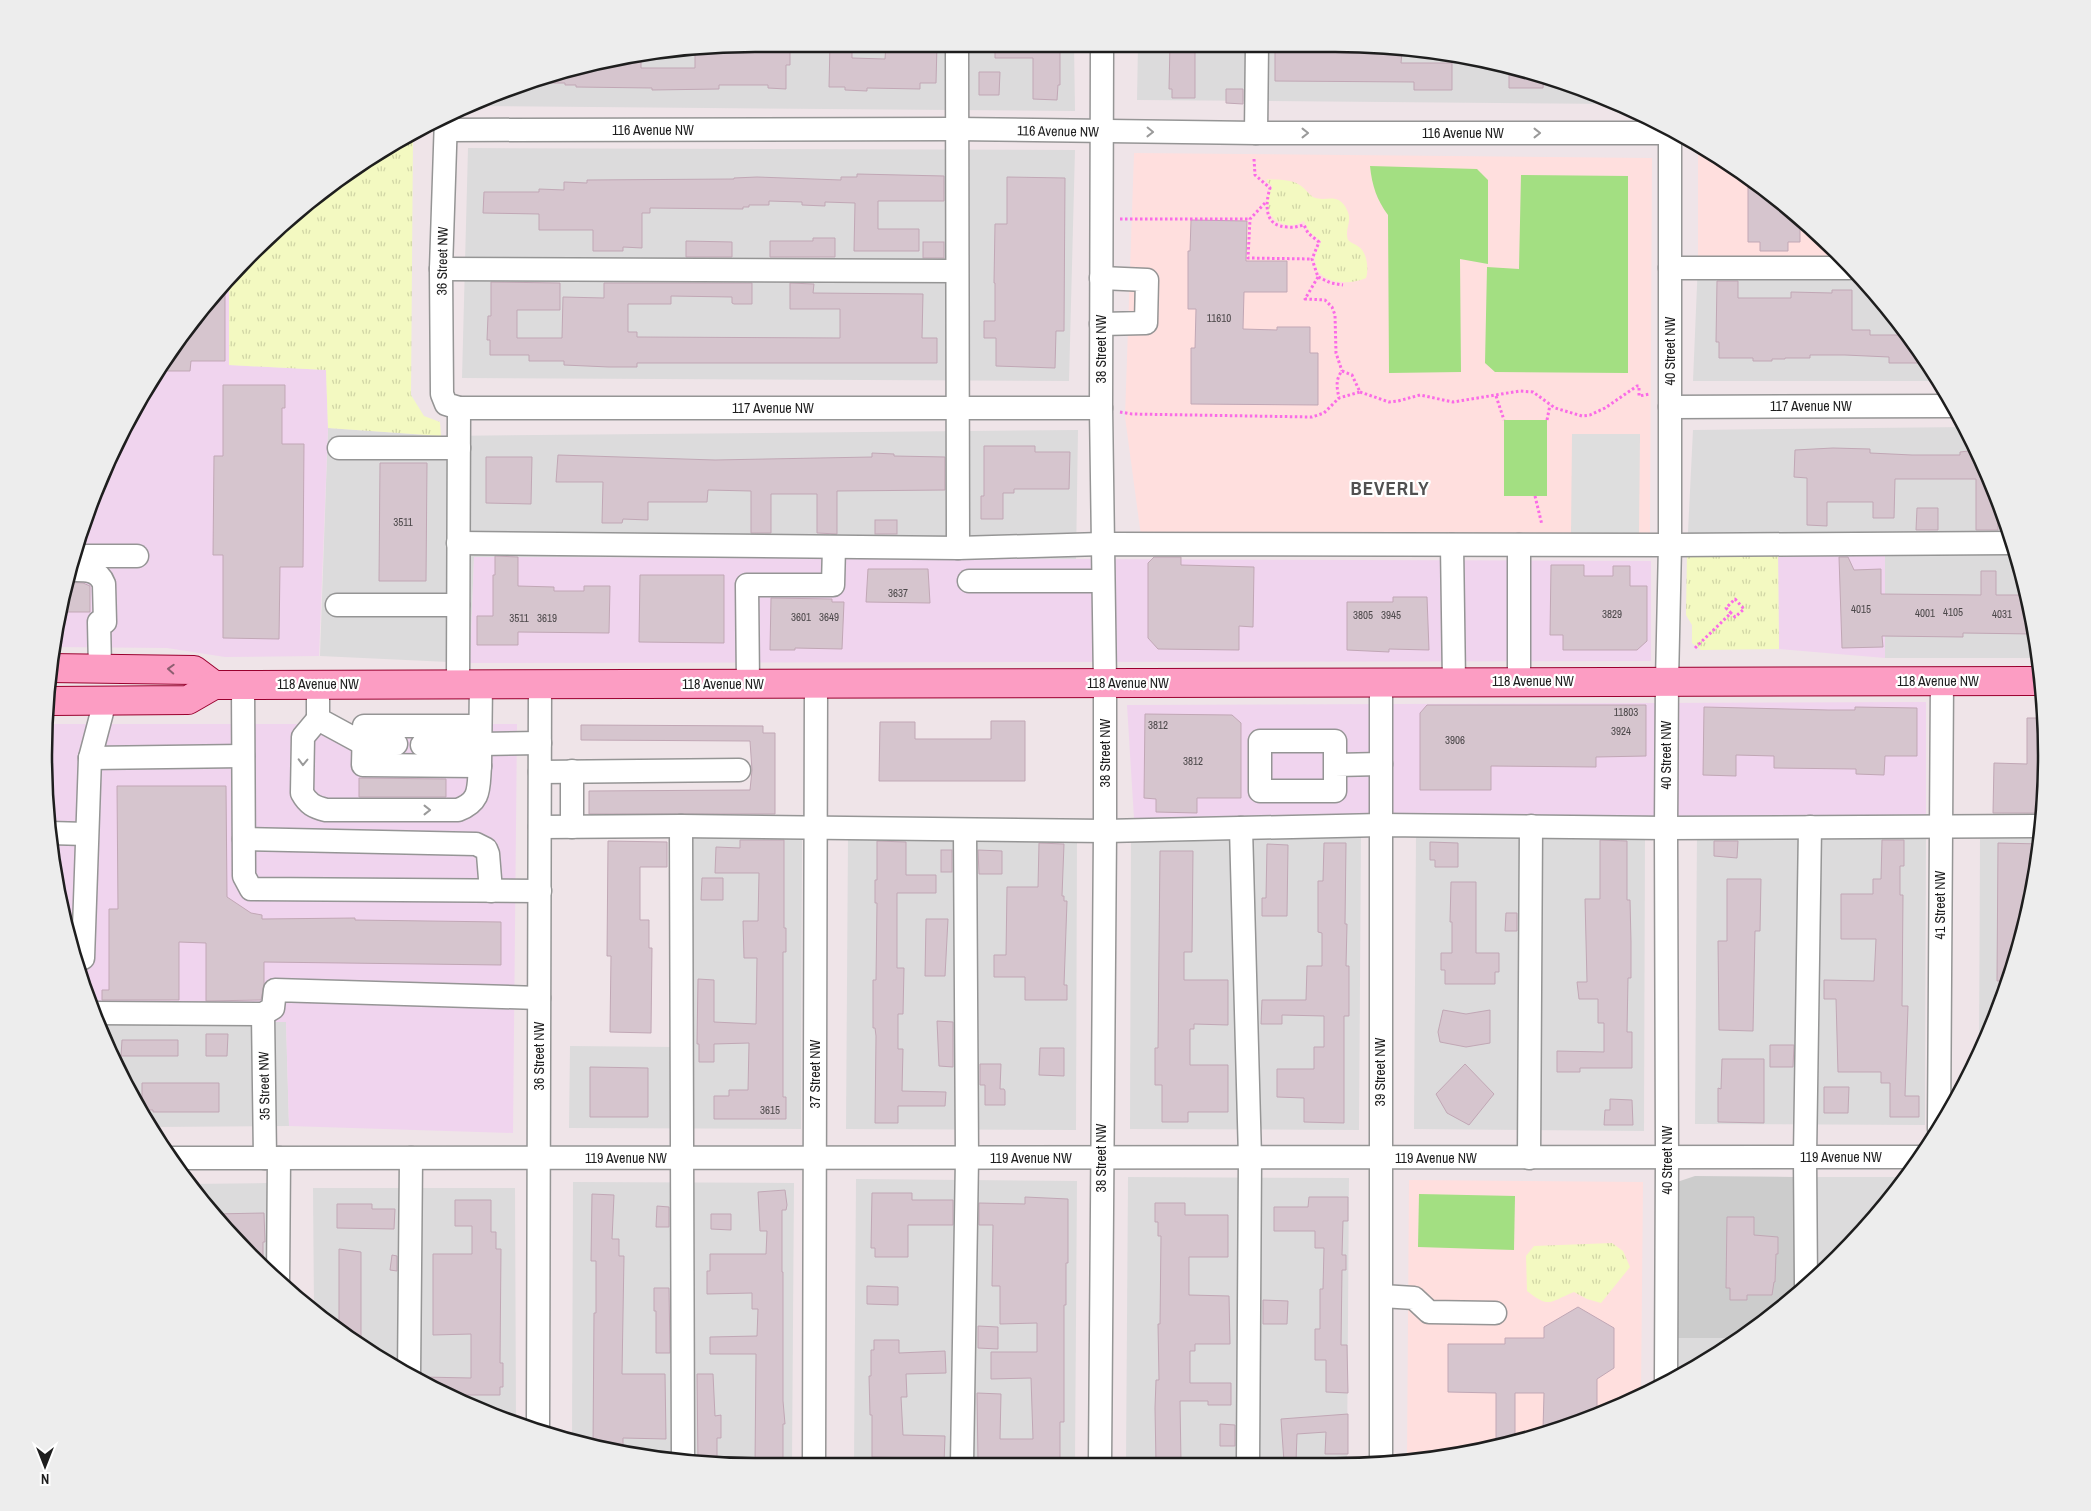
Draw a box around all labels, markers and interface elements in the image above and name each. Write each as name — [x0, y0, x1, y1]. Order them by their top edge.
street label: 116 Avenue NW — [612, 121, 694, 139]
street label: 116 Avenue NW — [1017, 121, 1099, 141]
street label: 116 Avenue NW — [1422, 124, 1504, 142]
one-way arrow — [1146, 127, 1154, 137]
one-way arrow — [1302, 128, 1309, 138]
one-way arrow — [1534, 128, 1542, 138]
street label: 36 Street NW — [432, 226, 452, 296]
house number: 11610 — [1207, 311, 1231, 325]
street label: 38 Street NW — [1092, 314, 1110, 383]
street label: 40 Street NW — [1661, 316, 1679, 385]
street label: 117 Avenue NW — [1770, 397, 1852, 415]
street label: 117 Avenue NW — [732, 399, 814, 417]
district label: BEVERLY — [1350, 475, 1430, 501]
house number: 3511 — [393, 515, 413, 529]
house number: 3637 — [888, 586, 908, 600]
house number: 4015 — [1851, 602, 1871, 616]
house number: 4105 — [1943, 605, 1963, 619]
house number: 4001 — [1915, 606, 1935, 620]
house number: 3829 — [1602, 607, 1622, 621]
house number: 4031 — [1992, 607, 2012, 621]
house number: 3805 — [1353, 608, 1373, 622]
house number: 3945 — [1381, 608, 1401, 622]
house number: 3601 — [791, 610, 811, 624]
house number: 3649 — [819, 610, 839, 624]
house number: 3511 — [509, 611, 529, 625]
house number: 3619 — [537, 611, 557, 625]
one-way arrow — [166, 663, 174, 674]
street label: 118 Avenue NW — [1492, 672, 1574, 690]
street label: 118 Avenue NW — [1897, 672, 1979, 690]
street label: 118 Avenue NW — [1087, 674, 1169, 692]
street label: 118 Avenue NW — [277, 675, 359, 693]
street label: 118 Avenue NW — [682, 675, 764, 693]
house number: 11803 — [1614, 705, 1638, 719]
street label: 38 Street NW — [1096, 718, 1114, 787]
house number: 3812 — [1148, 718, 1168, 732]
street label: 40 Street NW — [1657, 720, 1675, 789]
house number: 3924 — [1611, 724, 1631, 738]
house number: 3906 — [1445, 733, 1465, 747]
house number: 3812 — [1183, 754, 1203, 768]
one-way arrow — [298, 759, 308, 767]
one-way arrow — [424, 805, 431, 815]
street label: 41 Street NW — [1931, 870, 1949, 939]
street label: 36 Street NW — [530, 1021, 548, 1090]
street label: 39 Street NW — [1371, 1037, 1389, 1106]
street label: 37 Street NW — [806, 1039, 824, 1108]
street label: 35 Street NW — [254, 1051, 274, 1121]
house number: 3615 — [760, 1103, 780, 1117]
street label: 38 Street NW — [1092, 1123, 1110, 1192]
street label: 40 Street NW — [1658, 1125, 1676, 1194]
street label: 119 Avenue NW — [1800, 1148, 1882, 1166]
street label: 119 Avenue NW — [585, 1149, 667, 1167]
street label: 119 Avenue NW — [990, 1149, 1072, 1167]
street label: 119 Avenue NW — [1395, 1149, 1477, 1167]
north arrow — [20, 1441, 70, 1491]
text: N — [41, 1470, 49, 1488]

